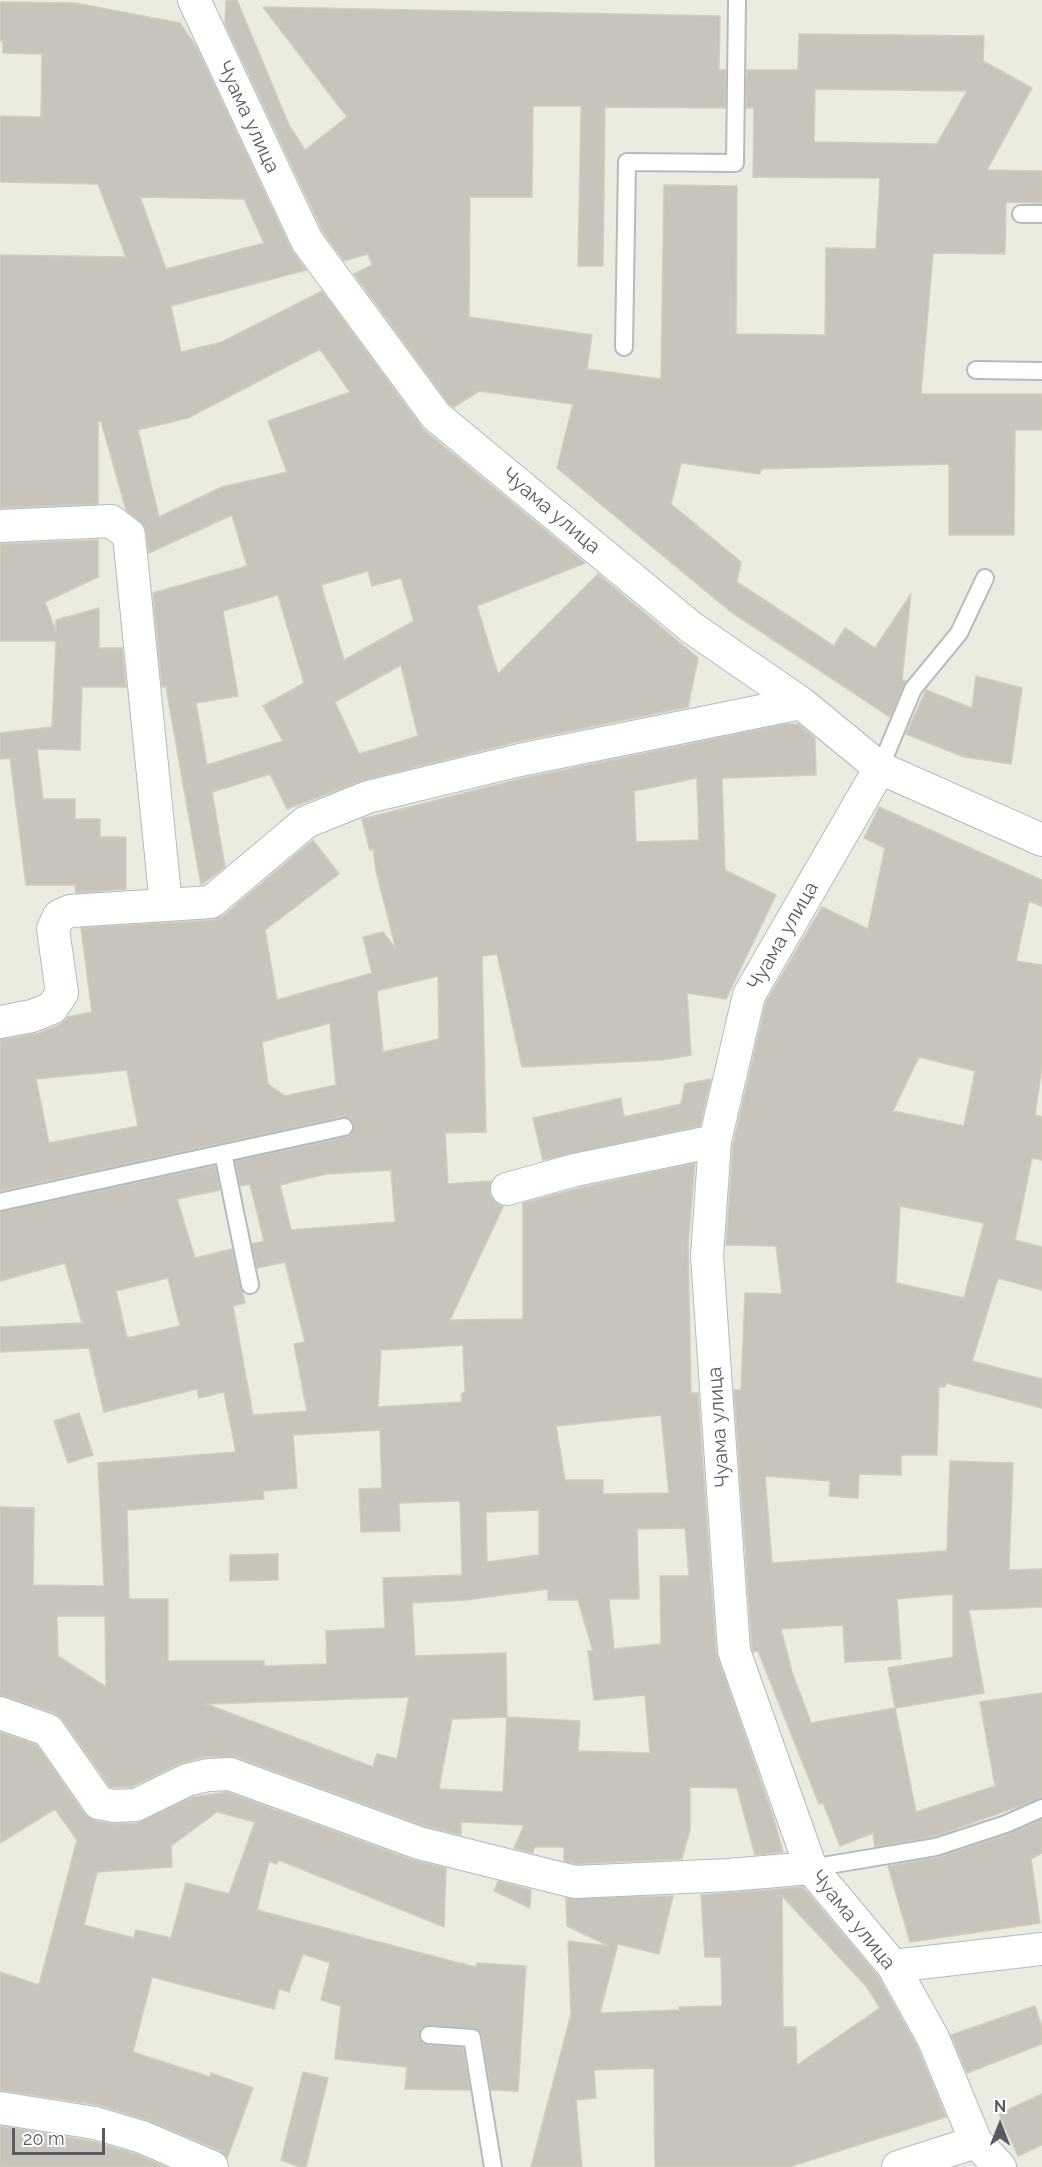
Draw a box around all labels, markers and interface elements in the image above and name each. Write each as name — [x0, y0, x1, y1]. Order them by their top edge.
street label: Чуама улица — [212, 57, 284, 177]
street label: Чуама улица — [497, 463, 605, 559]
street label: Чуама улица — [742, 878, 824, 994]
street label: Чуама улица — [703, 1366, 735, 1488]
street label: Чуама улица — [806, 1865, 900, 1975]
north arrow — [970, 2095, 1030, 2155]
text: N — [994, 2097, 1006, 2116]
scale bar — [15, 2116, 108, 2154]
text: 20 m — [23, 2128, 65, 2149]

